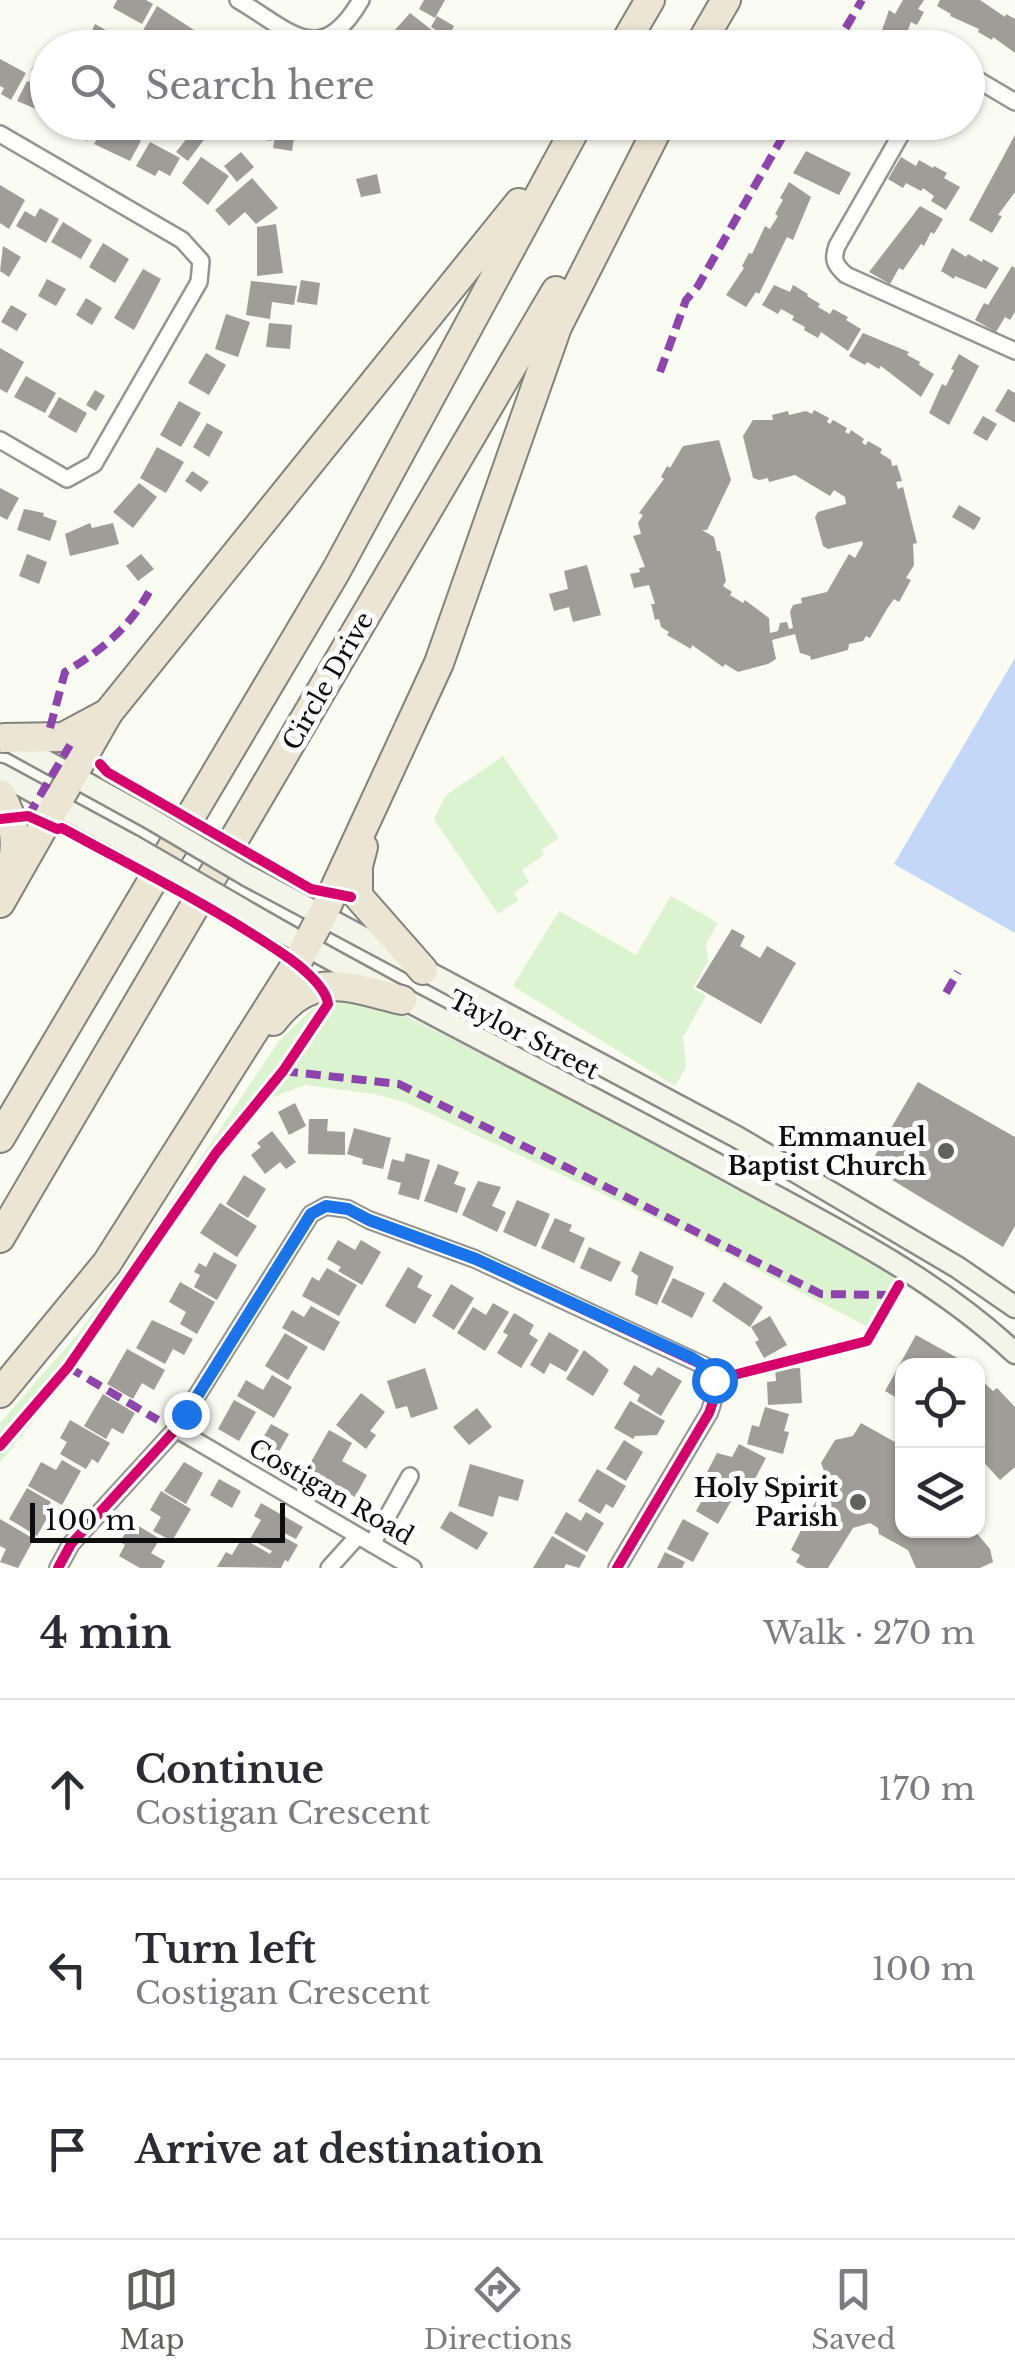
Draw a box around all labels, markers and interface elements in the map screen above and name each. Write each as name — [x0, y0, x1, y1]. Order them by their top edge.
search box — [30, 30, 985, 140]
icon: search — [65, 58, 120, 113]
text: Search here — [145, 62, 375, 109]
street label: Circle Drive — [276, 606, 380, 756]
street label: Taylor Street — [444, 984, 605, 1086]
place label: Emmanuel Baptist Church — [727, 1122, 926, 1182]
marker: Emmanuel Baptist Church — [935, 1140, 957, 1162]
route start — [692, 1358, 738, 1404]
map controls — [895, 1358, 985, 1538]
button: locate — [895, 1358, 985, 1448]
route end — [164, 1392, 210, 1438]
street label: Costigan Road — [243, 1432, 419, 1552]
button: layers — [895, 1448, 985, 1538]
place label: Holy Spirit Parish — [694, 1473, 838, 1533]
marker: Holy Spirit Parish — [847, 1491, 869, 1513]
scale bar — [30, 1498, 285, 1542]
text: 100 m — [45, 1503, 136, 1538]
text: 4 min — [40, 1607, 171, 1659]
text: Walk · 270 m — [763, 1613, 975, 1653]
text: Continue — [135, 1746, 324, 1793]
icon: ahead — [40, 1762, 95, 1817]
text: 170 m — [878, 1769, 975, 1809]
text: Costigan Crescent — [135, 1793, 430, 1833]
text: Turn left — [135, 1926, 316, 1973]
icon: left — [40, 1942, 95, 1997]
text: 100 m — [872, 1949, 975, 1989]
text: Costigan Crescent — [135, 1973, 430, 2013]
icon: arrive — [40, 2122, 95, 2177]
text: Arrive at destination — [135, 2126, 544, 2173]
tab: Map — [119, 2262, 184, 2357]
tab: Directions — [423, 2262, 572, 2357]
tab: Saved — [811, 2262, 896, 2357]

